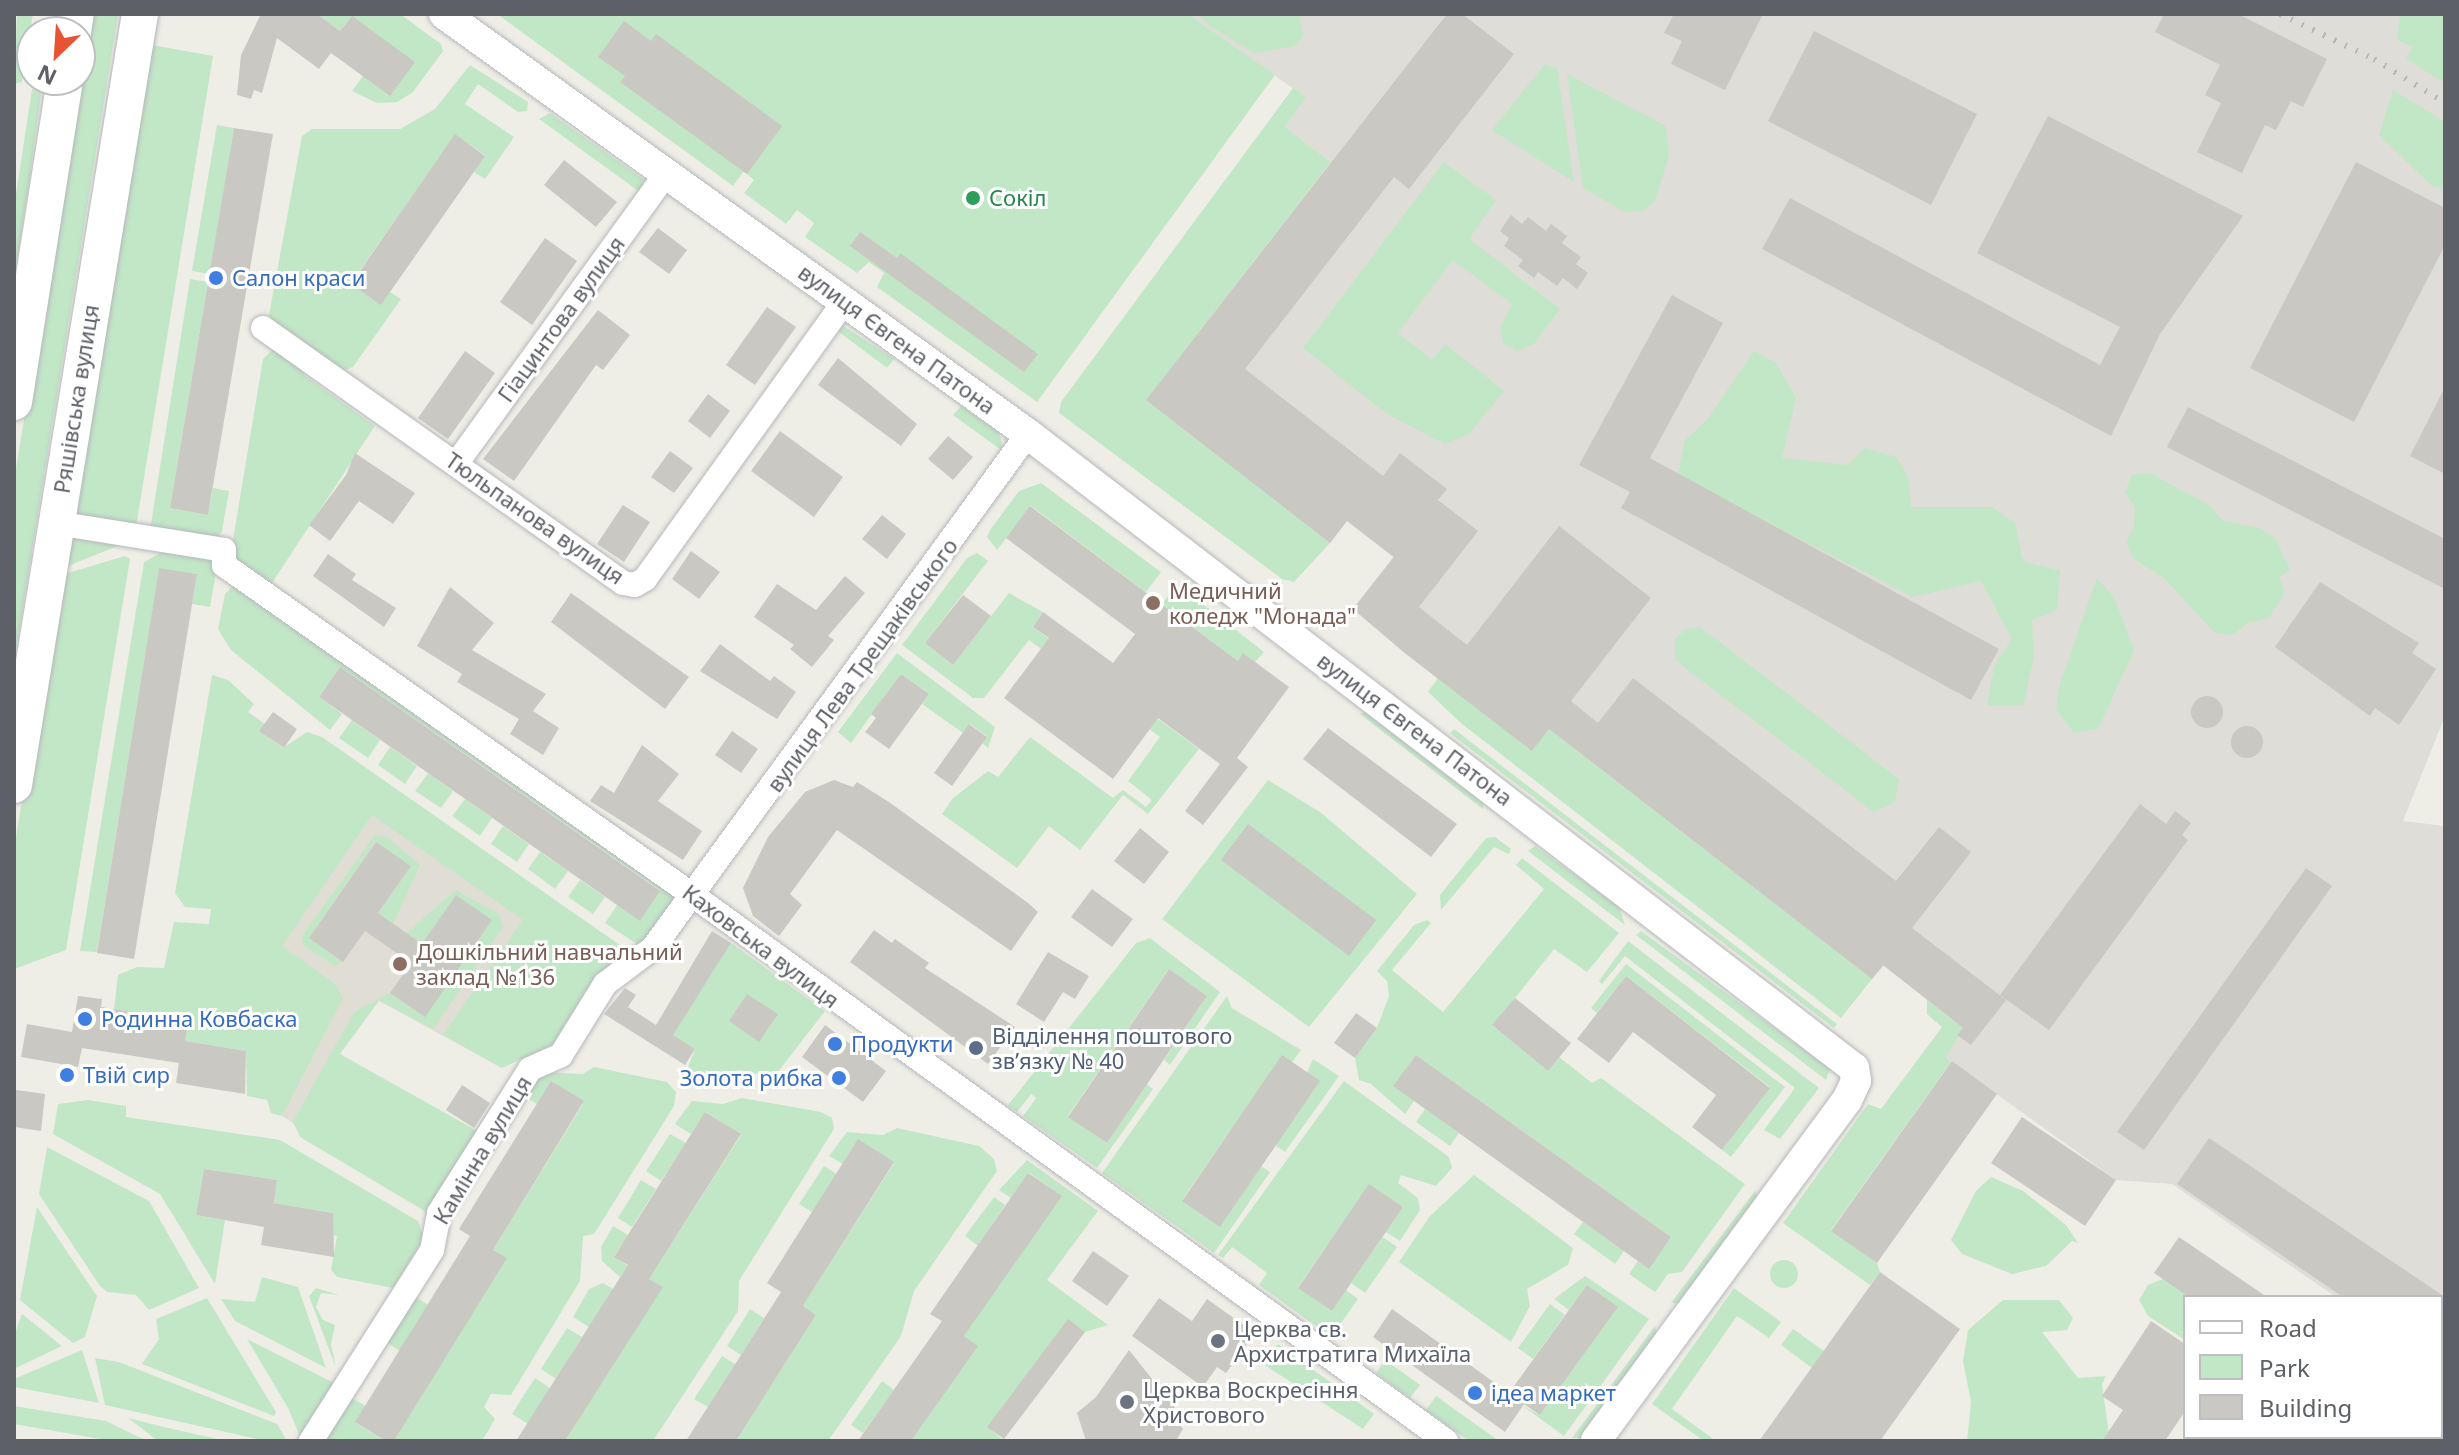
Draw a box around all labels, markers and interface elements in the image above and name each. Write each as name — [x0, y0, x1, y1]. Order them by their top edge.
north arrow — [16, 16, 96, 96]
text: N — [32, 59, 61, 93]
place label: Сокіл — [989, 185, 1046, 211]
marker: Сокіл — [964, 189, 982, 207]
street label: Гіацинтова вулиця — [492, 231, 630, 407]
street label: вулиця Євгена Патона — [793, 259, 1001, 419]
place label: Салон краси — [232, 265, 365, 291]
marker: Салон краси — [207, 269, 225, 287]
street label: Ряшівська вулиця — [48, 303, 104, 495]
street label: Тюльпанова вулиця — [441, 447, 629, 589]
street label: вулиця Лева Трещаківського — [761, 533, 963, 797]
place label: Медичний коледж "Монада" — [1169, 577, 1356, 628]
marker: Медичний коледж "Монада" — [1144, 594, 1162, 612]
street label: вулиця Євгена Патона — [1312, 647, 1518, 811]
street label: Каховська вулиця — [678, 879, 844, 1013]
place label: Дошкільний навчальний заклад №136 — [416, 938, 683, 990]
marker: Дошкільний навчальний заклад №136 — [391, 955, 409, 973]
place label: Родинна Ковбаска — [101, 1006, 297, 1032]
marker: Родинна Ковбаска — [76, 1010, 94, 1028]
place label: Відділення поштового зв’язку № 40 — [992, 1022, 1232, 1074]
place label: Продукти — [851, 1031, 953, 1057]
marker: Продукти — [826, 1035, 844, 1053]
marker: Відділення поштового зв’язку № 40 — [967, 1039, 985, 1057]
place label: Твій сир — [83, 1062, 170, 1088]
place label: Золота рибка — [680, 1065, 823, 1091]
marker: Твій сир — [58, 1066, 76, 1084]
marker: Золота рибка — [830, 1069, 848, 1087]
street label: Камінна вулиця — [427, 1071, 537, 1229]
legend — [2183, 1295, 2443, 1439]
text: Road — [2259, 1311, 2317, 1344]
place label: Церква св. Архистратига Михаїла — [1234, 1315, 1471, 1366]
marker: Церква св. Архистратига Михаїла — [1209, 1332, 1227, 1350]
text: Park — [2259, 1351, 2310, 1384]
place label: Церква Воскресіння Христового — [1143, 1376, 1358, 1428]
place label: ідеа маркет — [1491, 1380, 1616, 1406]
marker: ідеа маркет — [1466, 1384, 1484, 1402]
text: Building — [2259, 1391, 2352, 1424]
marker: Церква Воскресіння Христового — [1118, 1393, 1136, 1411]

